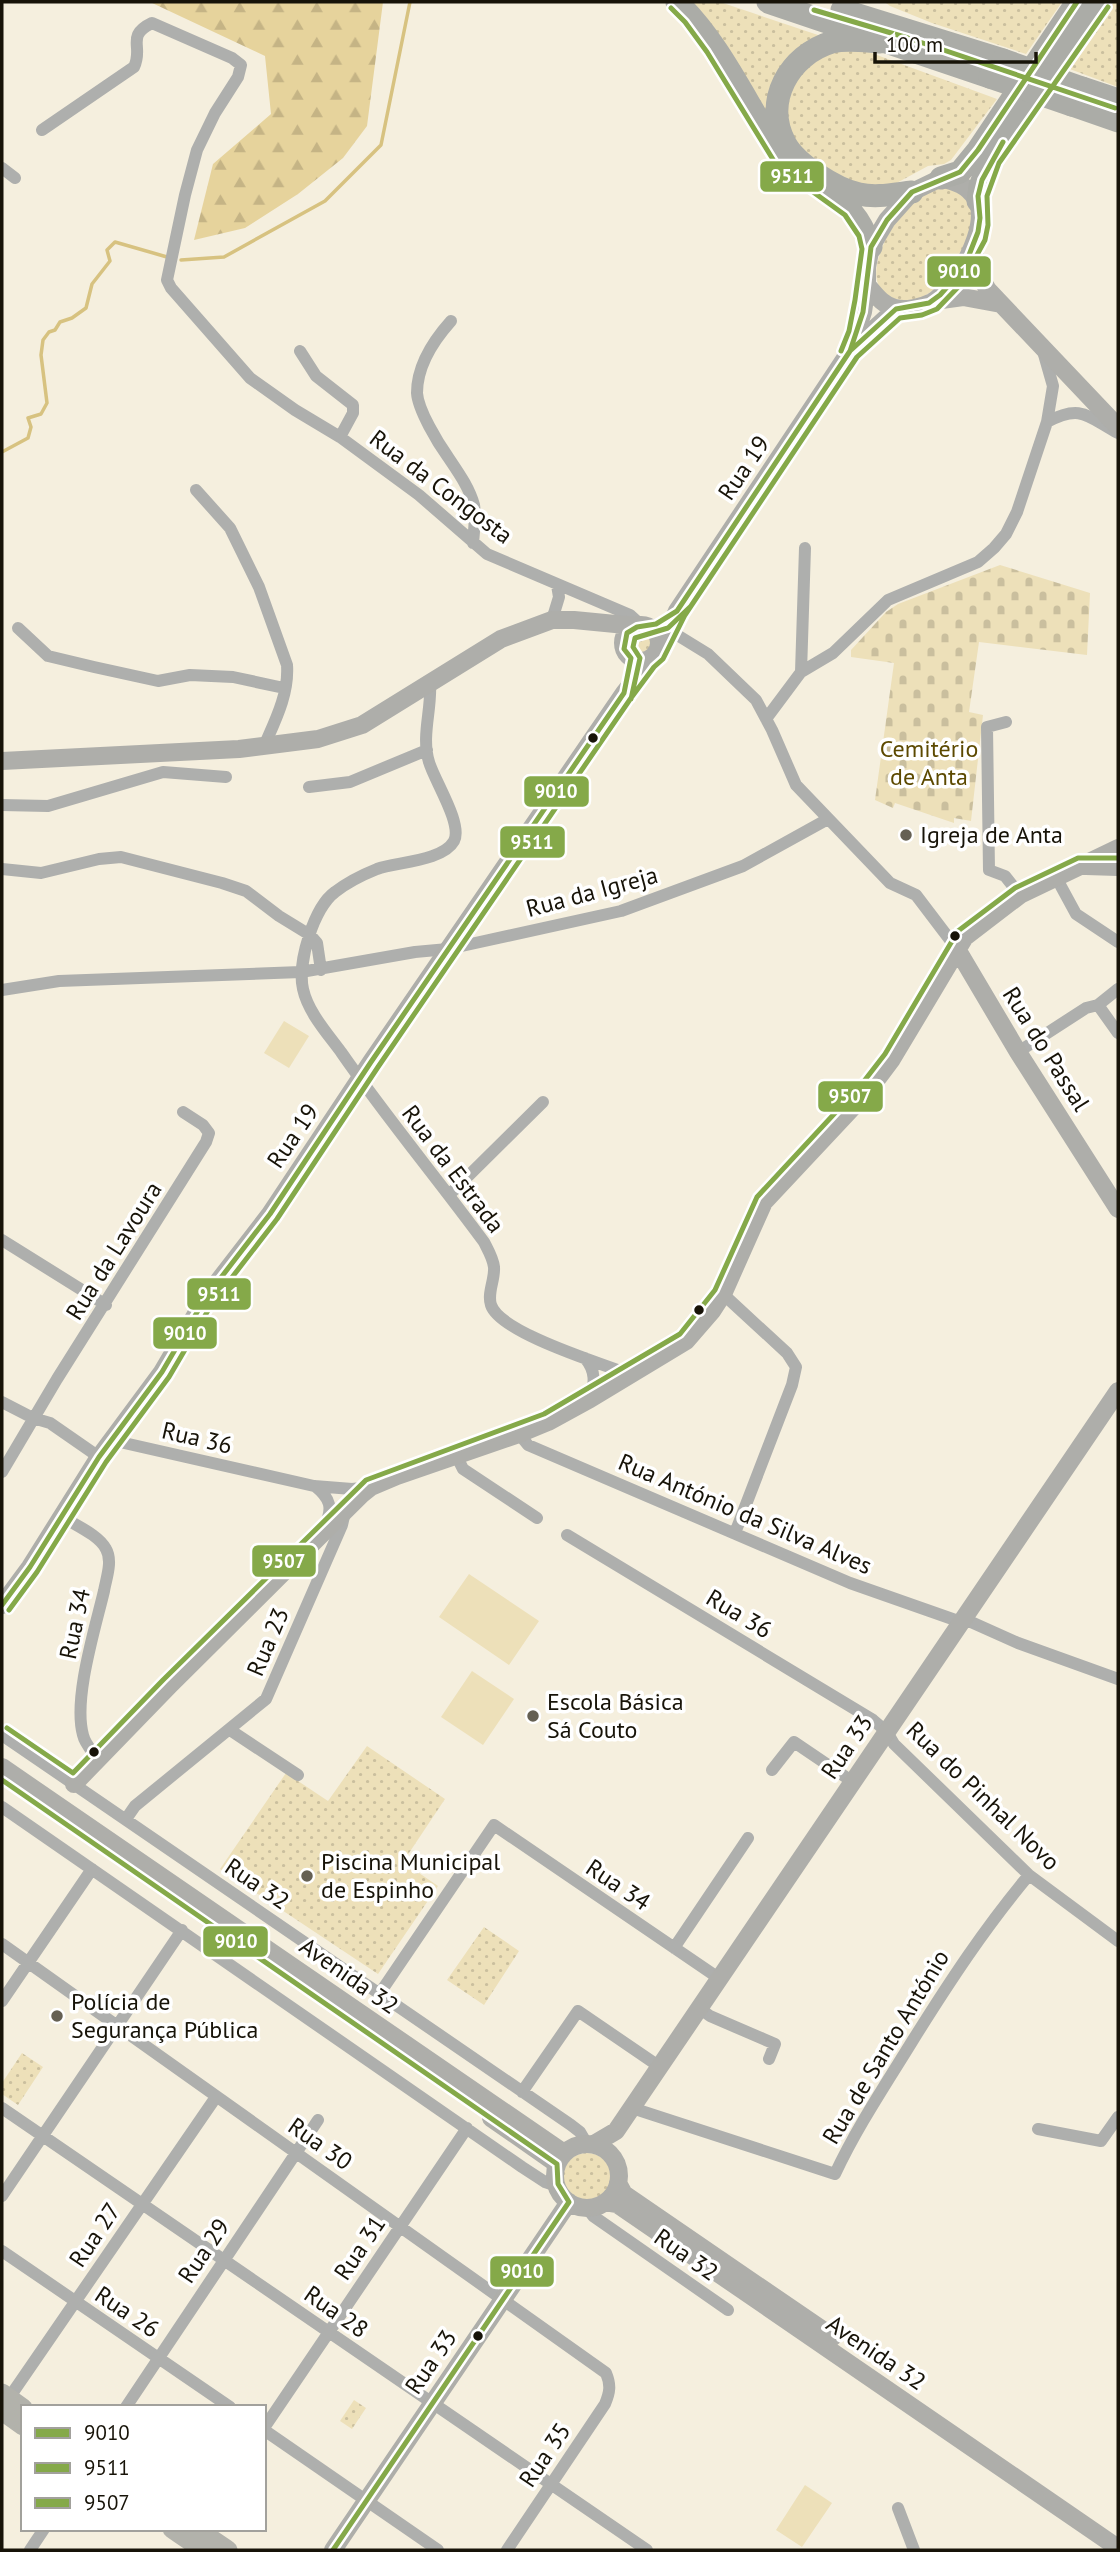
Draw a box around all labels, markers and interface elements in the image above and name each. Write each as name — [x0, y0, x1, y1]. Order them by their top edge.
scale bar — [875, 21, 1036, 65]
text: 100 m — [886, 31, 943, 58]
line badge: 9511 — [759, 160, 825, 193]
text: 9511 — [770, 164, 814, 188]
line badge: 9010 — [926, 255, 992, 288]
text: 9010 — [937, 259, 981, 283]
street label: Rua da Congosta — [364, 423, 519, 551]
street label: Rua 19 — [711, 429, 776, 506]
unlabelled marker — [586, 731, 600, 745]
park label: Cemitério de Anta — [880, 733, 978, 792]
line badge: 9010 — [523, 775, 590, 808]
text: 9010 — [534, 779, 578, 803]
place label: Igreja de Anta — [920, 819, 1063, 850]
line badge: 9511 — [499, 825, 566, 859]
marker: Igreja de Anta — [898, 827, 914, 843]
text: 9511 — [510, 830, 554, 854]
street label: Rua da Igreja — [523, 859, 661, 924]
unlabelled marker — [948, 929, 962, 943]
street label: Rua do Passal — [996, 981, 1097, 1117]
line badge: 9507 — [817, 1080, 884, 1113]
text: 9507 — [828, 1084, 872, 1108]
street label: Rua 19 — [260, 1097, 325, 1174]
street label: Rua da Estrada — [395, 1098, 512, 1239]
street label: Rua da Lavoura — [59, 1176, 168, 1326]
line badge: 9511 — [186, 1277, 252, 1311]
text: 9511 — [197, 1282, 241, 1306]
unlabelled marker — [692, 1303, 706, 1317]
line badge: 9010 — [152, 1316, 218, 1350]
text: 9010 — [163, 1321, 207, 1345]
street label: Rua 36 — [159, 1414, 235, 1461]
street label: Rua António da Silva Alves — [614, 1446, 877, 1581]
line badge: 9507 — [251, 1544, 317, 1578]
text: 9507 — [262, 1549, 306, 1573]
street label: Rua 36 — [701, 1582, 778, 1645]
street label: Rua 34 — [52, 1586, 97, 1662]
street label: Rua 23 — [239, 1603, 296, 1681]
place label: Escola Básica Sá Couto — [547, 1686, 684, 1745]
marker: Escola Básica Sá Couto — [525, 1708, 541, 1724]
street label: Rua 33 — [814, 1708, 879, 1785]
street label: Rua do Pinhal Novo — [900, 1714, 1067, 1877]
unlabelled marker — [87, 1745, 101, 1759]
place label: Piscina Municipal de Espinho — [321, 1846, 500, 1905]
street label: Rua 32 — [219, 1851, 296, 1916]
street label: Rua 34 — [580, 1852, 657, 1917]
marker: Piscina Municipal de Espinho — [299, 1868, 315, 1884]
line badge: 9010 — [202, 1925, 269, 1958]
text: 9010 — [214, 1929, 258, 1953]
street label: Avenida 32 — [294, 1930, 405, 2021]
street label: Rua de Santo António — [815, 1944, 956, 2150]
place label: Polícia de Segurança Pública — [71, 1986, 258, 2045]
marker: Polícia de Segurança Pública — [49, 2008, 65, 2024]
street label: Rua 30 — [282, 2110, 358, 2177]
street label: Rua 27 — [62, 2196, 127, 2273]
street label: Rua 31 — [327, 2209, 392, 2286]
street label: Rua 29 — [171, 2212, 236, 2289]
street label: Rua 32 — [648, 2221, 724, 2288]
line badge: 9010 — [489, 2255, 555, 2288]
text: 9010 — [500, 2259, 544, 2283]
street label: Rua 28 — [298, 2278, 374, 2345]
street label: Rua 26 — [89, 2279, 166, 2344]
street label: Avenida 32 — [821, 2308, 932, 2397]
street label: Rua 33 — [398, 2323, 463, 2400]
unlabelled marker — [471, 2329, 485, 2343]
legend — [21, 2405, 266, 2531]
street label: Rua 35 — [512, 2416, 577, 2493]
text: 9010 — [84, 2419, 130, 2446]
text: 9511 — [84, 2454, 130, 2481]
text: 9507 — [84, 2489, 130, 2516]

